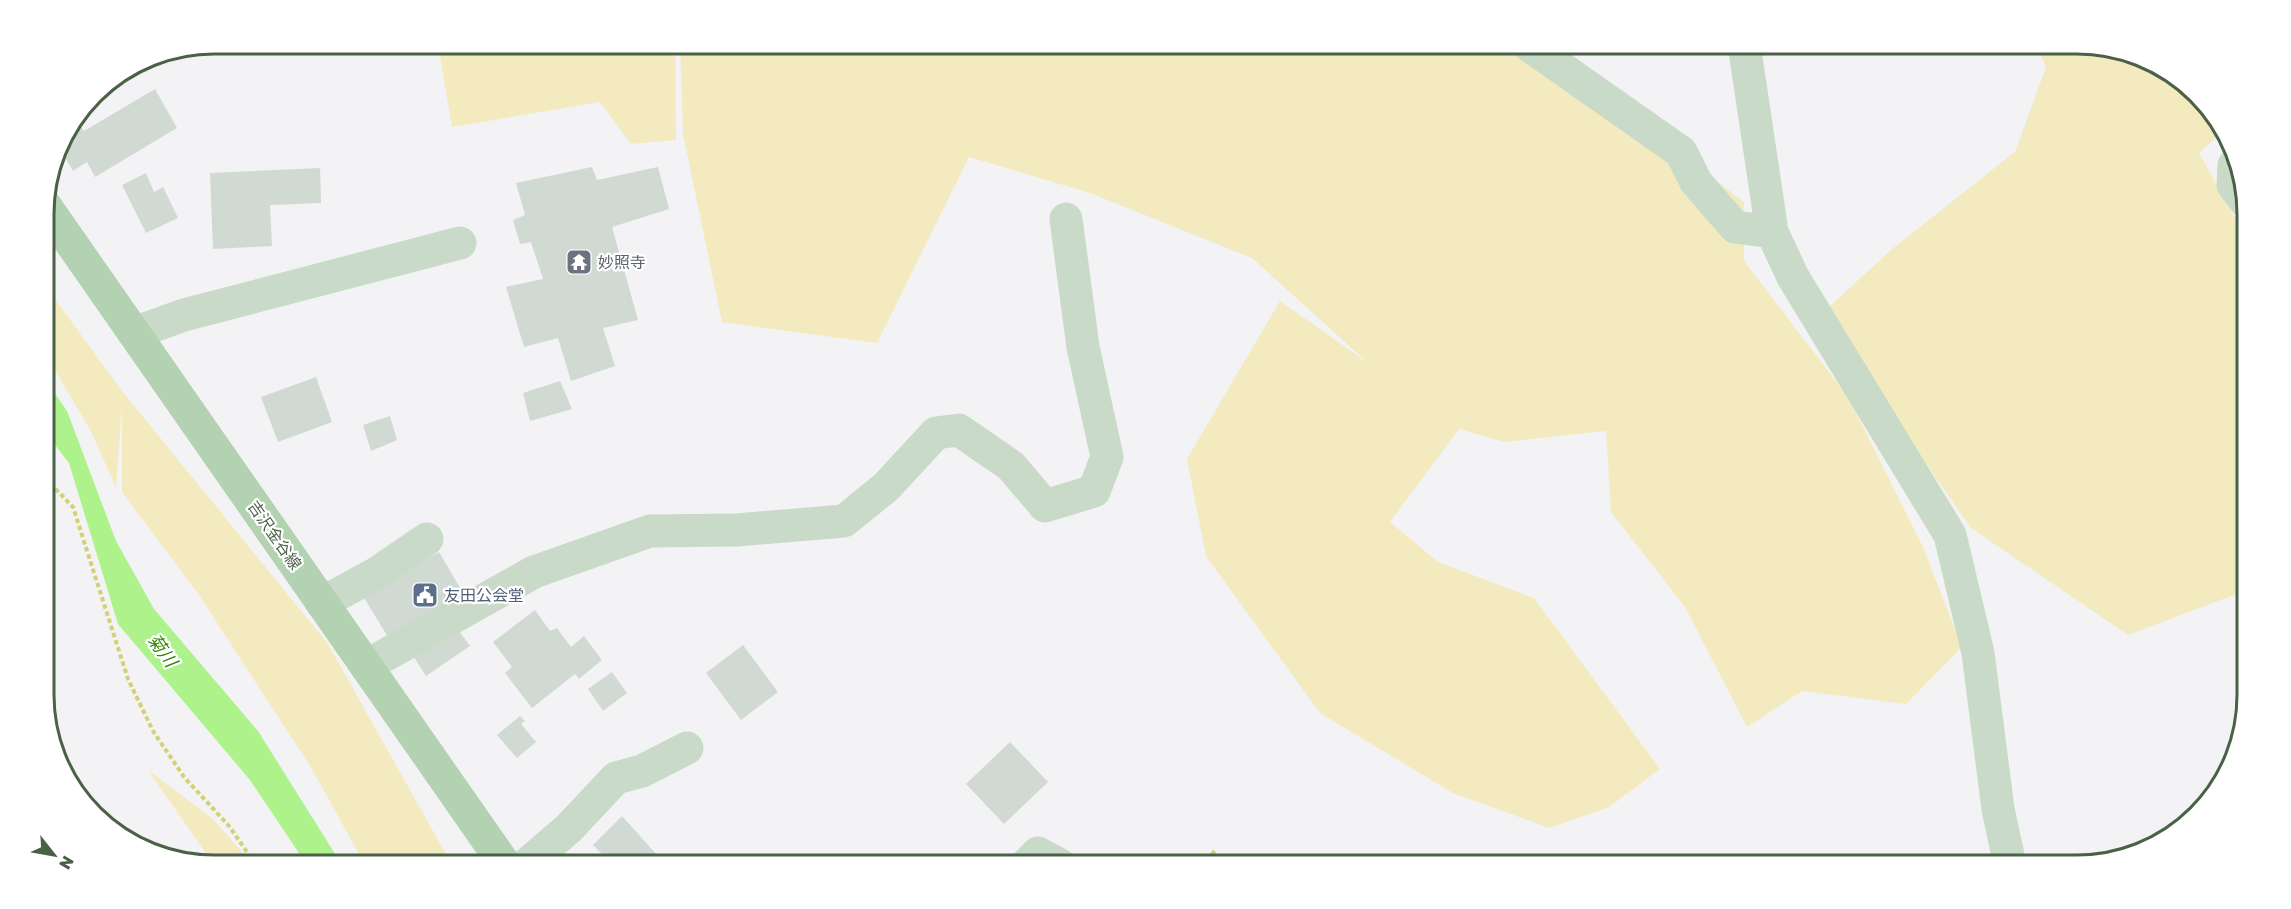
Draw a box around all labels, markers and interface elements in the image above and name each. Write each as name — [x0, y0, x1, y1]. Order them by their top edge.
temple icon: 妙照寺 — [564, 247, 594, 277]
place label: 妙照寺 — [598, 252, 646, 272]
street label: 吉沢金谷線 — [244, 496, 306, 574]
public building icon: 友田公会堂 — [410, 580, 440, 610]
place label: 友田公会堂 — [444, 585, 524, 605]
water label: 菊川 — [144, 629, 184, 673]
north arrow — [24, 825, 84, 885]
text: N — [55, 852, 79, 873]

